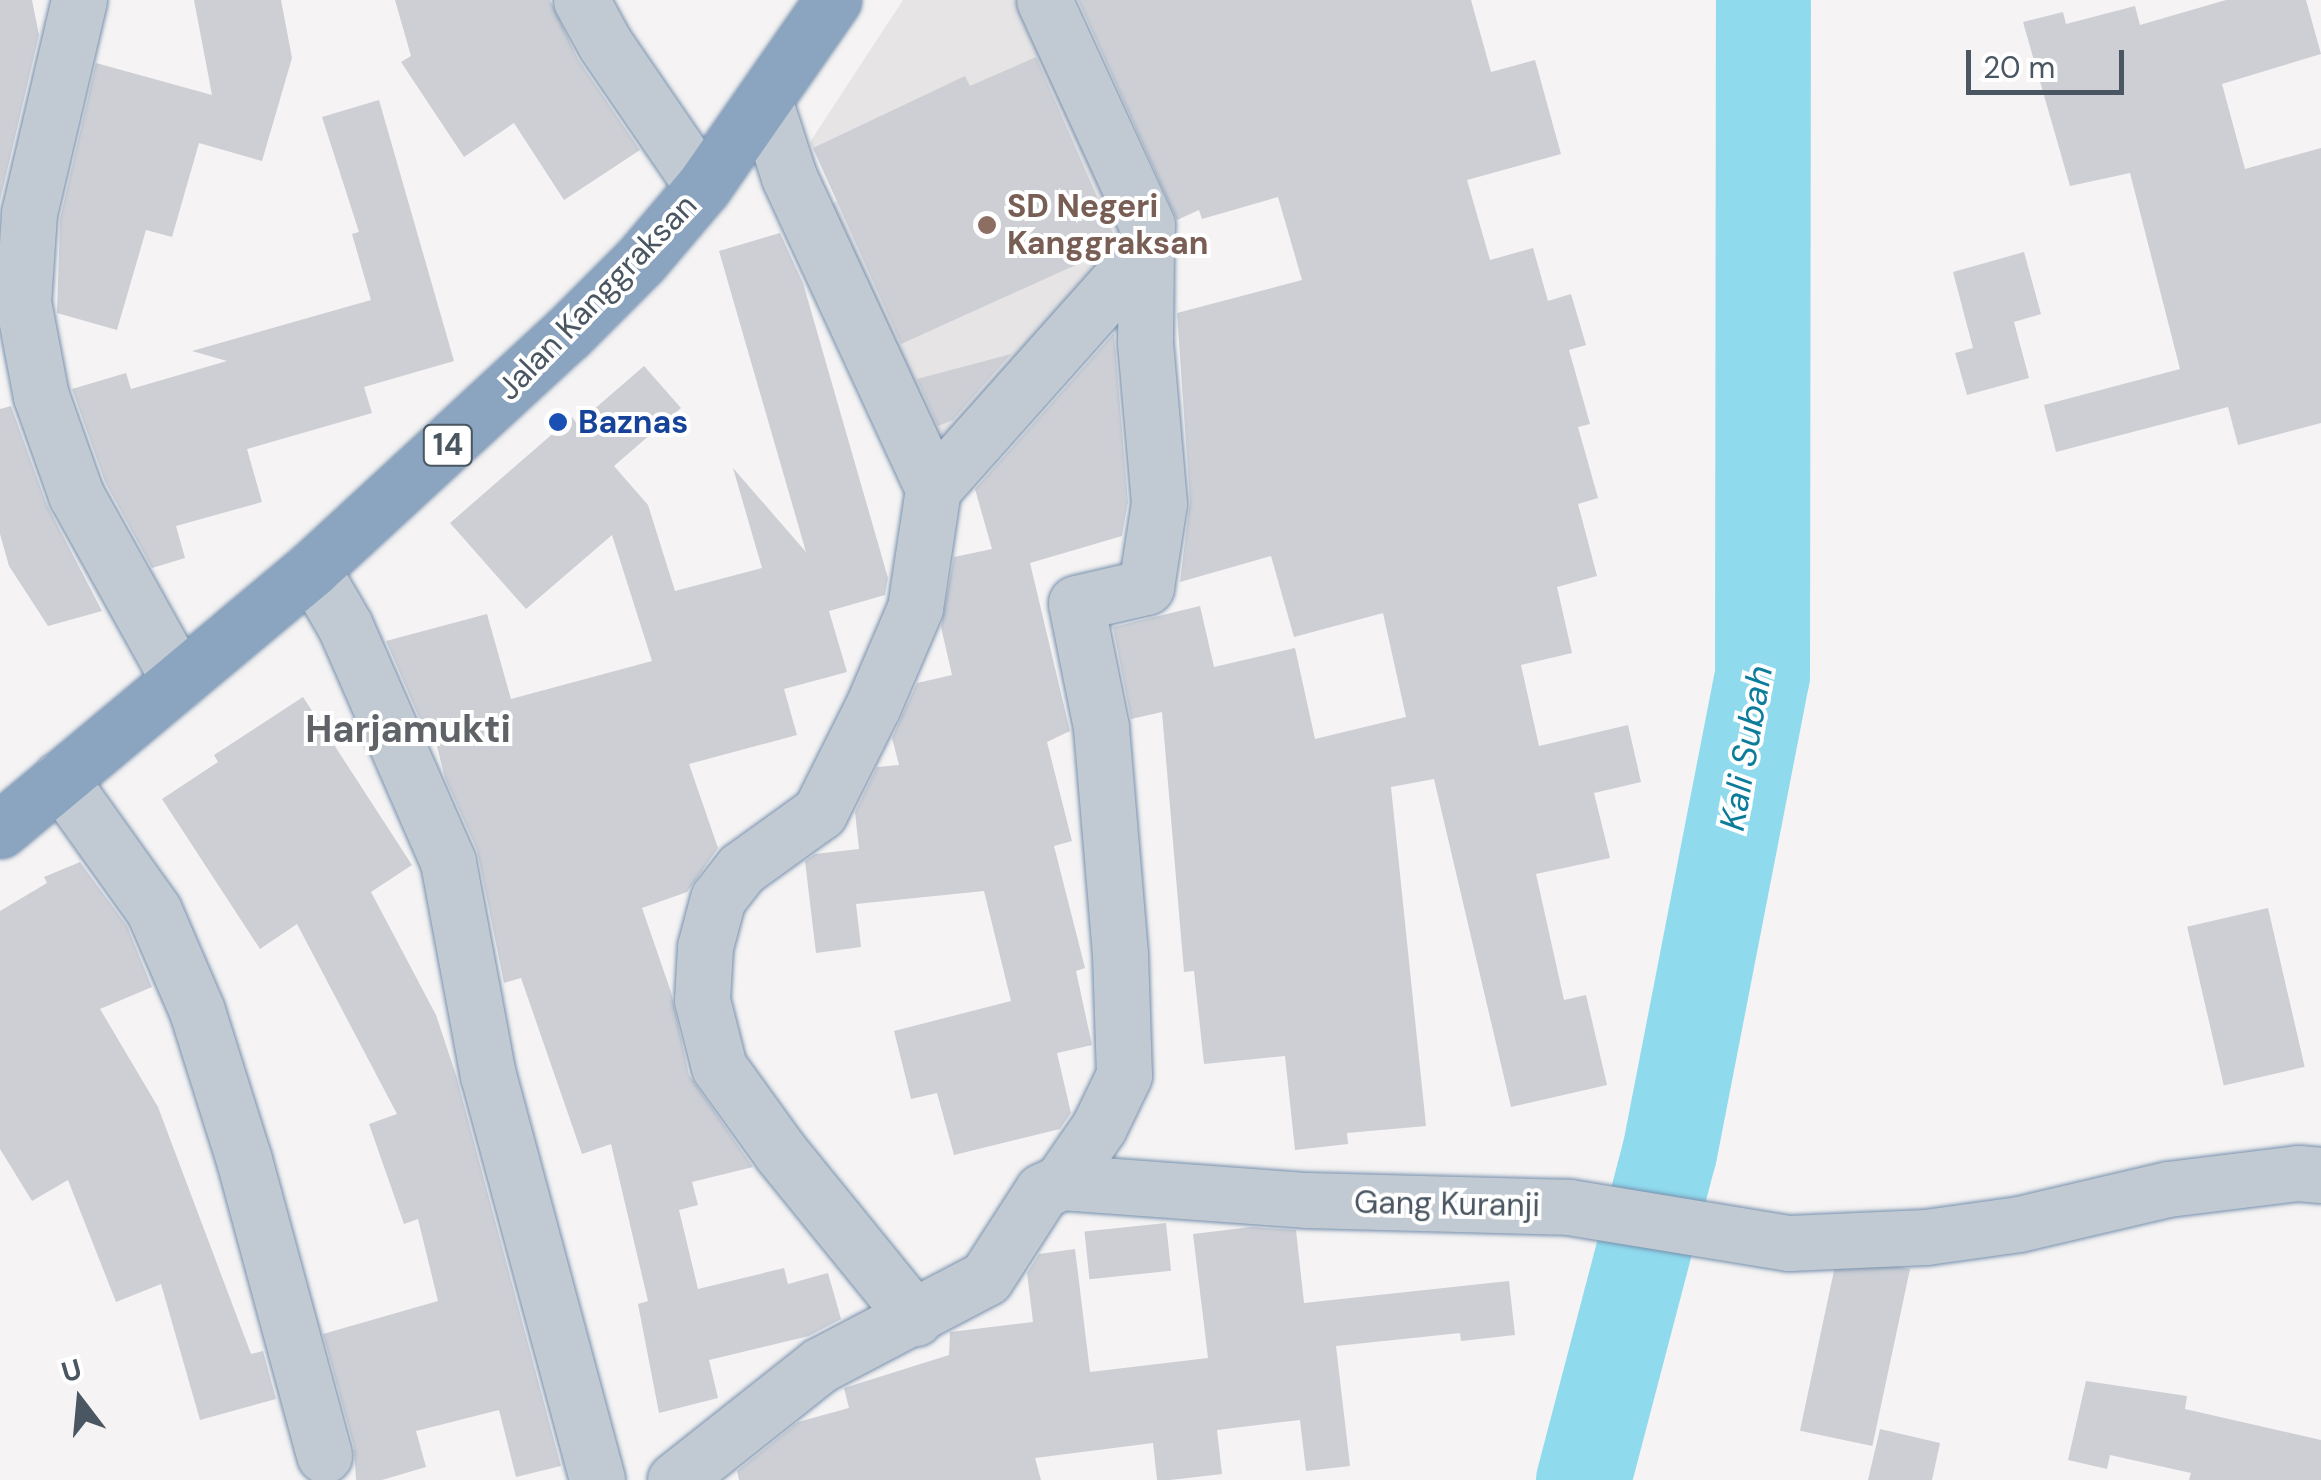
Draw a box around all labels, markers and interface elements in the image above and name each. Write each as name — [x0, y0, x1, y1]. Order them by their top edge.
scale bar — [1971, 30, 2128, 92]
text: 20 m — [1983, 48, 2055, 87]
street label: Jalan Kanggraksan — [489, 186, 705, 408]
place label: SD Negeri Kanggraksan — [1007, 188, 1208, 263]
marker: SD Negeri Kanggraksan — [976, 214, 998, 236]
place label: Baznas — [578, 403, 688, 441]
marker: Baznas — [547, 411, 569, 433]
road number: 14 — [420, 420, 476, 470]
water label: Kali Subah — [1711, 662, 1781, 834]
district label: Harjamukti — [305, 707, 511, 753]
street label: Gang Kuranji — [1354, 1183, 1540, 1225]
north arrow — [30, 1350, 130, 1450]
text: U — [57, 1350, 86, 1391]

